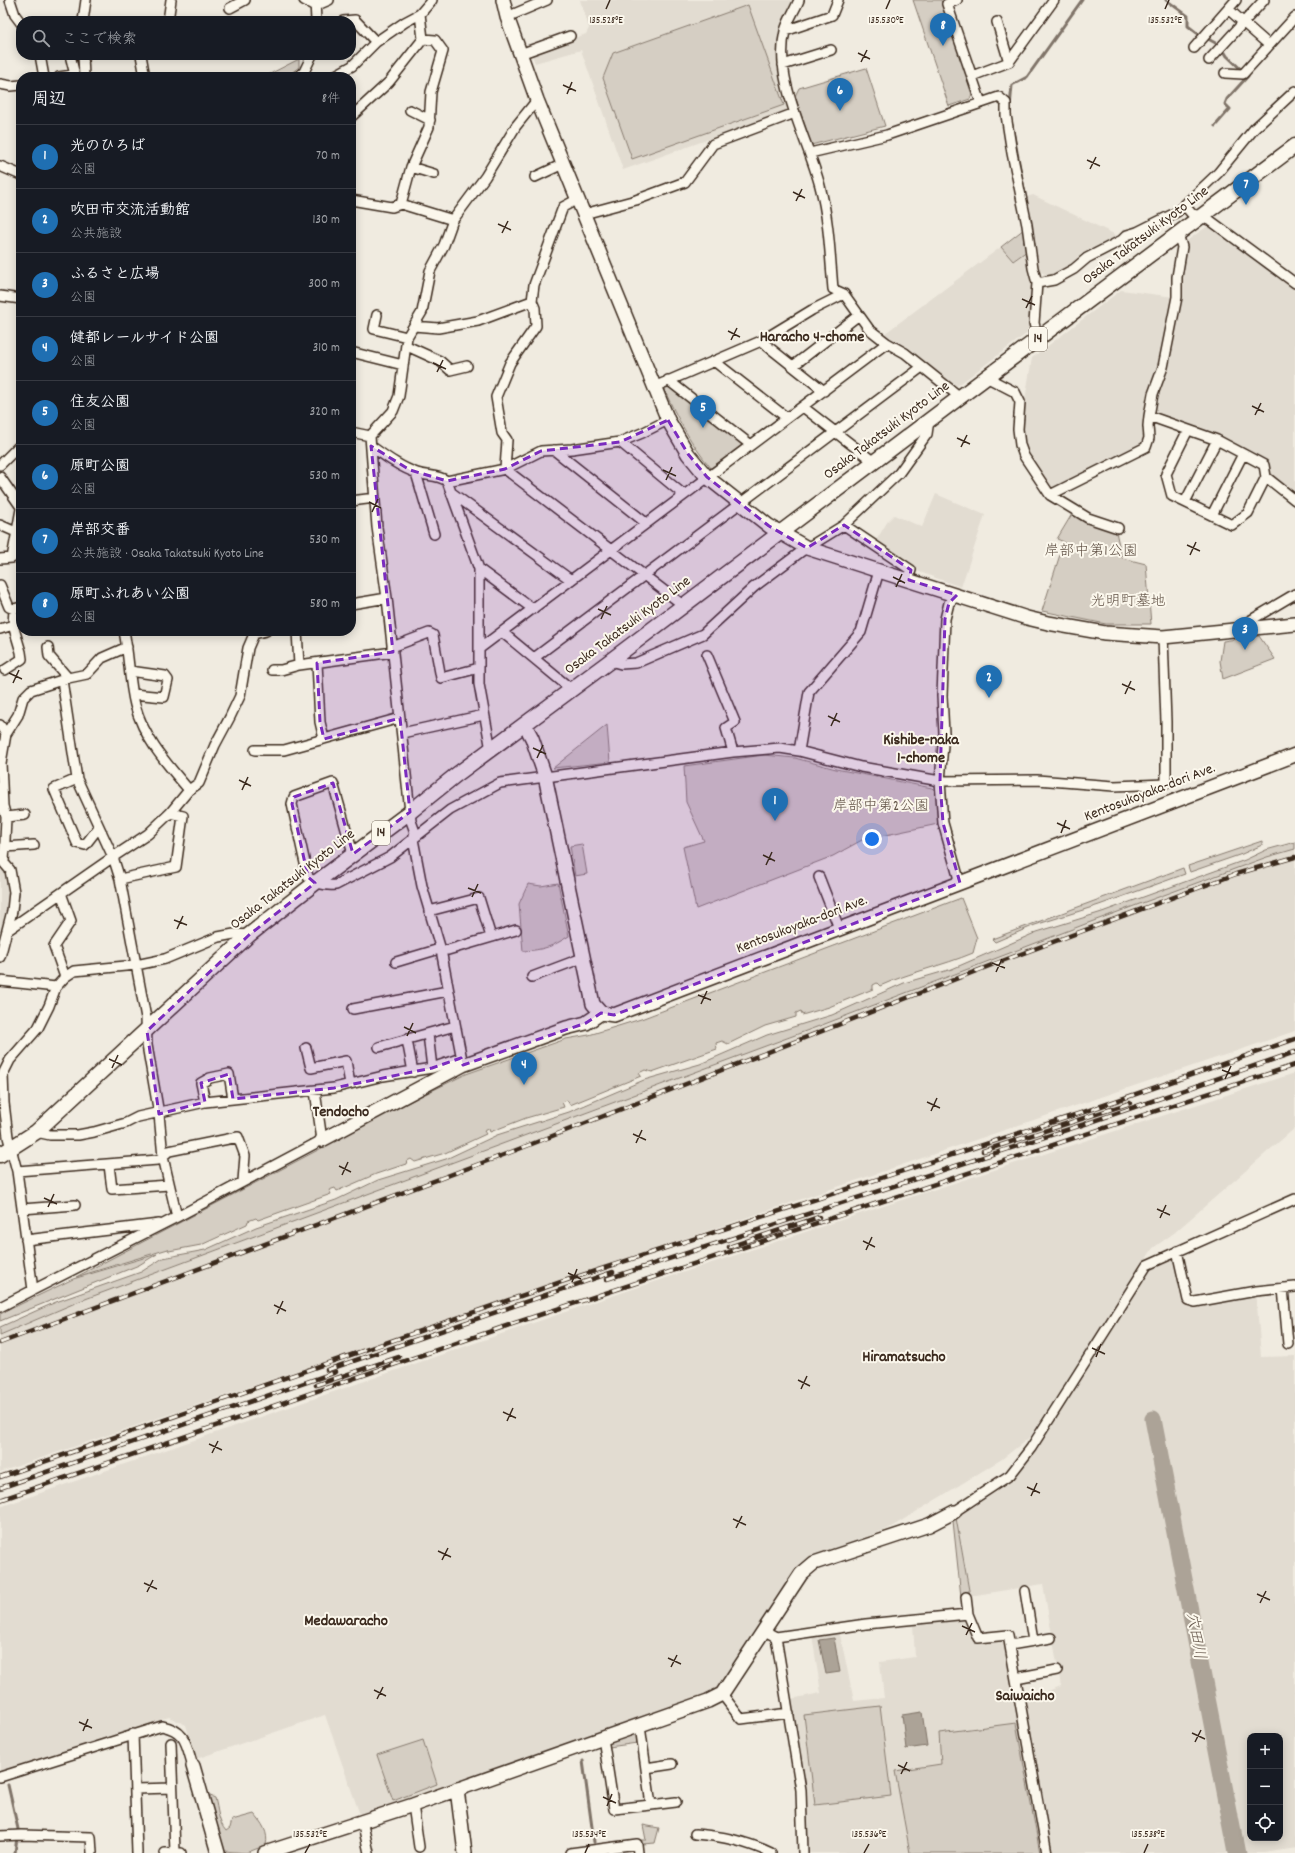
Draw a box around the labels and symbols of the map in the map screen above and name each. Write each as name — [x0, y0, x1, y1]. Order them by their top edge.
pin: 8 — [930, 13, 956, 46]
text: 135.528°E — [589, 14, 623, 28]
text: 135.530°E — [868, 14, 904, 28]
text: 135.532°E — [1148, 14, 1183, 28]
pin: 6 — [827, 78, 853, 111]
pin: 7 — [1233, 172, 1259, 205]
street label: Osaka Takatsuki Kyoto Line — [1078, 181, 1214, 291]
district label: Haracho 4-chome — [760, 326, 864, 349]
road number: 14 — [1029, 327, 1047, 351]
street label: Osaka Takatsuki Kyoto Line — [819, 376, 955, 486]
pin: 5 — [690, 395, 716, 428]
park label: 岸部中第1公園 — [1044, 541, 1138, 563]
street label: Osaka Takatsuki Kyoto Line — [560, 571, 696, 681]
park label: 光明町墓地 — [1090, 591, 1166, 613]
pin: 3 — [1232, 617, 1258, 650]
pin: 2 — [976, 665, 1002, 698]
district label: Kishibe-naka 1-chome — [883, 729, 960, 770]
street label: Kentosukoyaka-dori Ave. — [1081, 758, 1219, 828]
pin: 1 — [762, 788, 788, 821]
park label: 岸部中第2公園 — [833, 796, 929, 818]
road number: 14 — [372, 821, 390, 845]
street label: Osaka Takatsuki Kyoto Line — [226, 824, 360, 936]
your location — [862, 829, 882, 849]
street label: Kentosukoyaka-dori Ave. — [733, 890, 871, 960]
pin: 4 — [511, 1052, 537, 1085]
district label: Tendocho — [313, 1101, 369, 1124]
district label: Hiramatsucho — [862, 1346, 946, 1369]
district label: Medawaracho — [304, 1610, 388, 1633]
water label: 穴田川 — [1179, 1610, 1211, 1662]
district label: Saiwaicho — [995, 1685, 1055, 1708]
text: 135.532°E — [293, 1828, 328, 1842]
text: 135.534°E — [572, 1828, 606, 1842]
text: 135.536°E — [852, 1828, 887, 1842]
text: 135.538°E — [1131, 1828, 1165, 1842]

